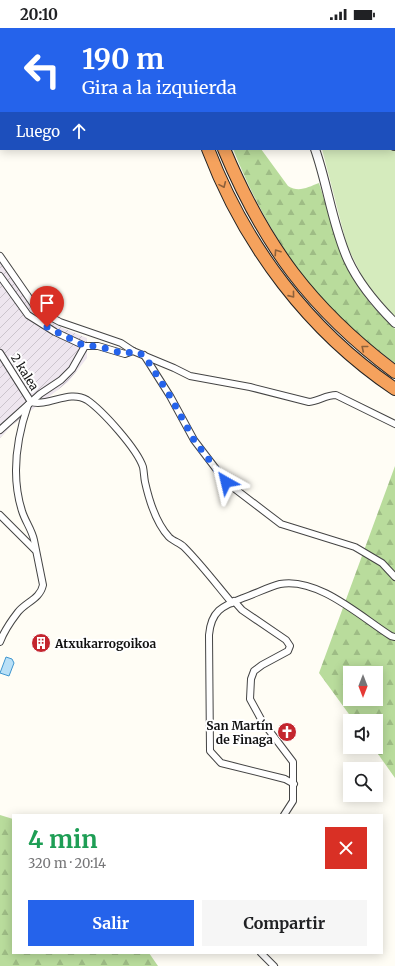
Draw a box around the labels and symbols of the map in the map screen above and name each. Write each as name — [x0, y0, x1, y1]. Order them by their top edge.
one-way arrow — [218, 180, 226, 188]
one-way arrow — [274, 249, 282, 256]
pin — [30, 286, 64, 327]
one-way arrow — [287, 290, 294, 297]
one-way arrow — [362, 345, 369, 352]
street label: 2 kalea — [8, 351, 42, 394]
position arrow — [205, 461, 247, 503]
building icon: Atxukarrogoikoa — [30, 632, 52, 654]
place label: Atxukarrogoikoa — [54, 636, 156, 651]
north arrow — [343, 666, 383, 706]
place label: San Martín de Finaga — [206, 718, 273, 747]
church icon: San Martín de Finaga — [276, 721, 298, 743]

